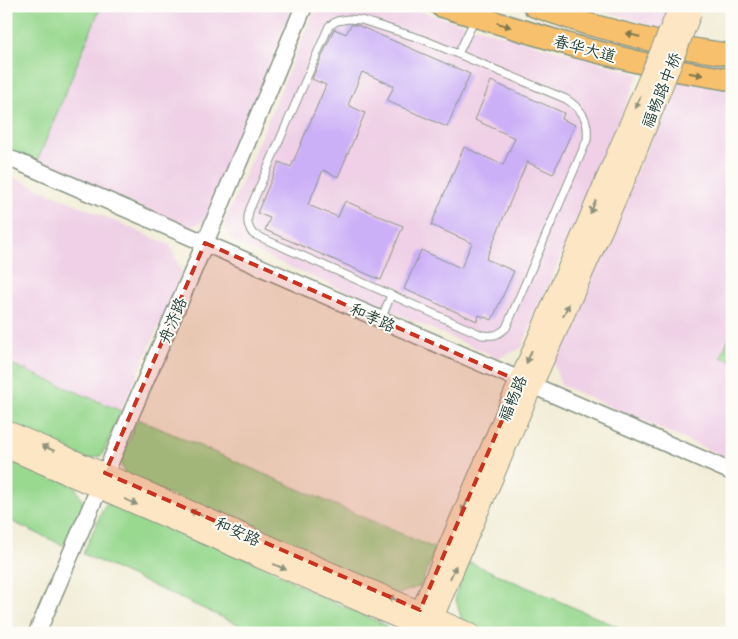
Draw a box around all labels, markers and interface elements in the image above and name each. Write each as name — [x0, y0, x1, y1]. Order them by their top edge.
one-way arrow — [497, 22, 512, 30]
street label: 春华大道 — [550, 30, 619, 70]
one-way arrow — [625, 31, 640, 39]
street label: 福畅路中桥 — [637, 49, 689, 132]
one-way arrow — [688, 70, 704, 78]
one-way arrow — [634, 95, 642, 109]
one-way arrow — [589, 200, 597, 214]
street label: 舟济路 — [153, 294, 194, 348]
street label: 和孝路 — [345, 298, 399, 340]
one-way arrow — [563, 303, 571, 317]
one-way arrow — [525, 350, 533, 364]
street label: 福畅路 — [493, 372, 534, 426]
one-way arrow — [41, 443, 55, 451]
one-way arrow — [124, 498, 138, 506]
one-way arrow — [461, 499, 469, 514]
one-way arrow — [189, 508, 203, 516]
street label: 和安路 — [210, 512, 264, 554]
one-way arrow — [273, 563, 288, 571]
one-way arrow — [449, 565, 457, 579]
one-way arrow — [387, 594, 401, 602]

